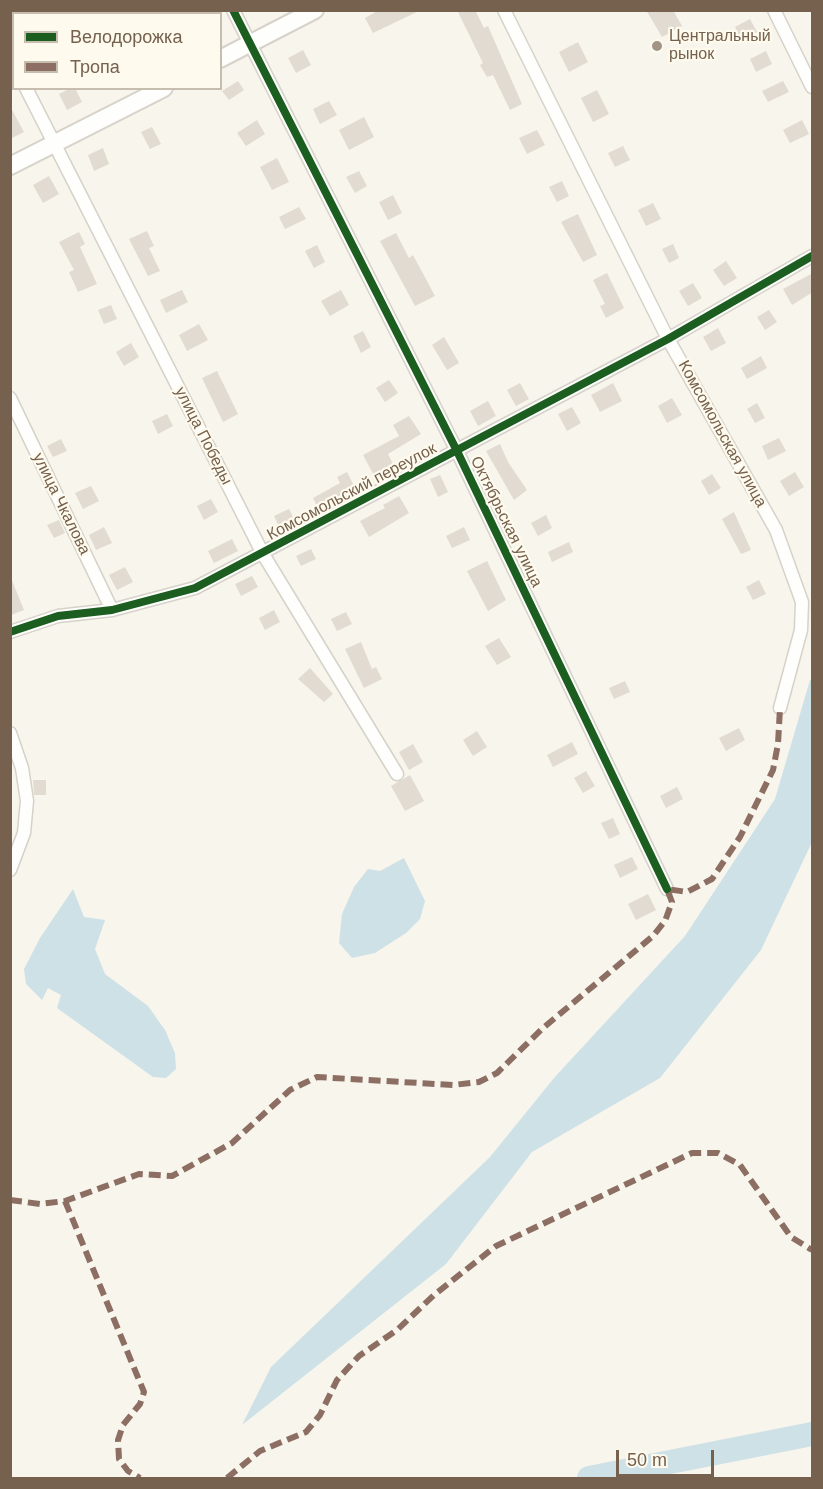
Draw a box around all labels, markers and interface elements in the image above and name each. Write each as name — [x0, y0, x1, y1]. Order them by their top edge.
legend — [12, 12, 222, 90]
text: Велодорожка — [70, 27, 182, 47]
place label: Центральный рынок — [669, 27, 771, 65]
marker: Центральный рынок — [650, 39, 664, 53]
text: Тропа — [70, 57, 120, 77]
street label: Комсомольская улица — [674, 357, 770, 511]
street label: улица Победы — [170, 384, 236, 488]
street label: Комсомольский переулок — [264, 439, 440, 545]
street label: улица Чкалова — [28, 450, 94, 558]
street label: Октябрьская улица — [466, 453, 546, 591]
scale bar — [619, 1438, 716, 1476]
text: 50 m — [627, 1450, 667, 1470]

